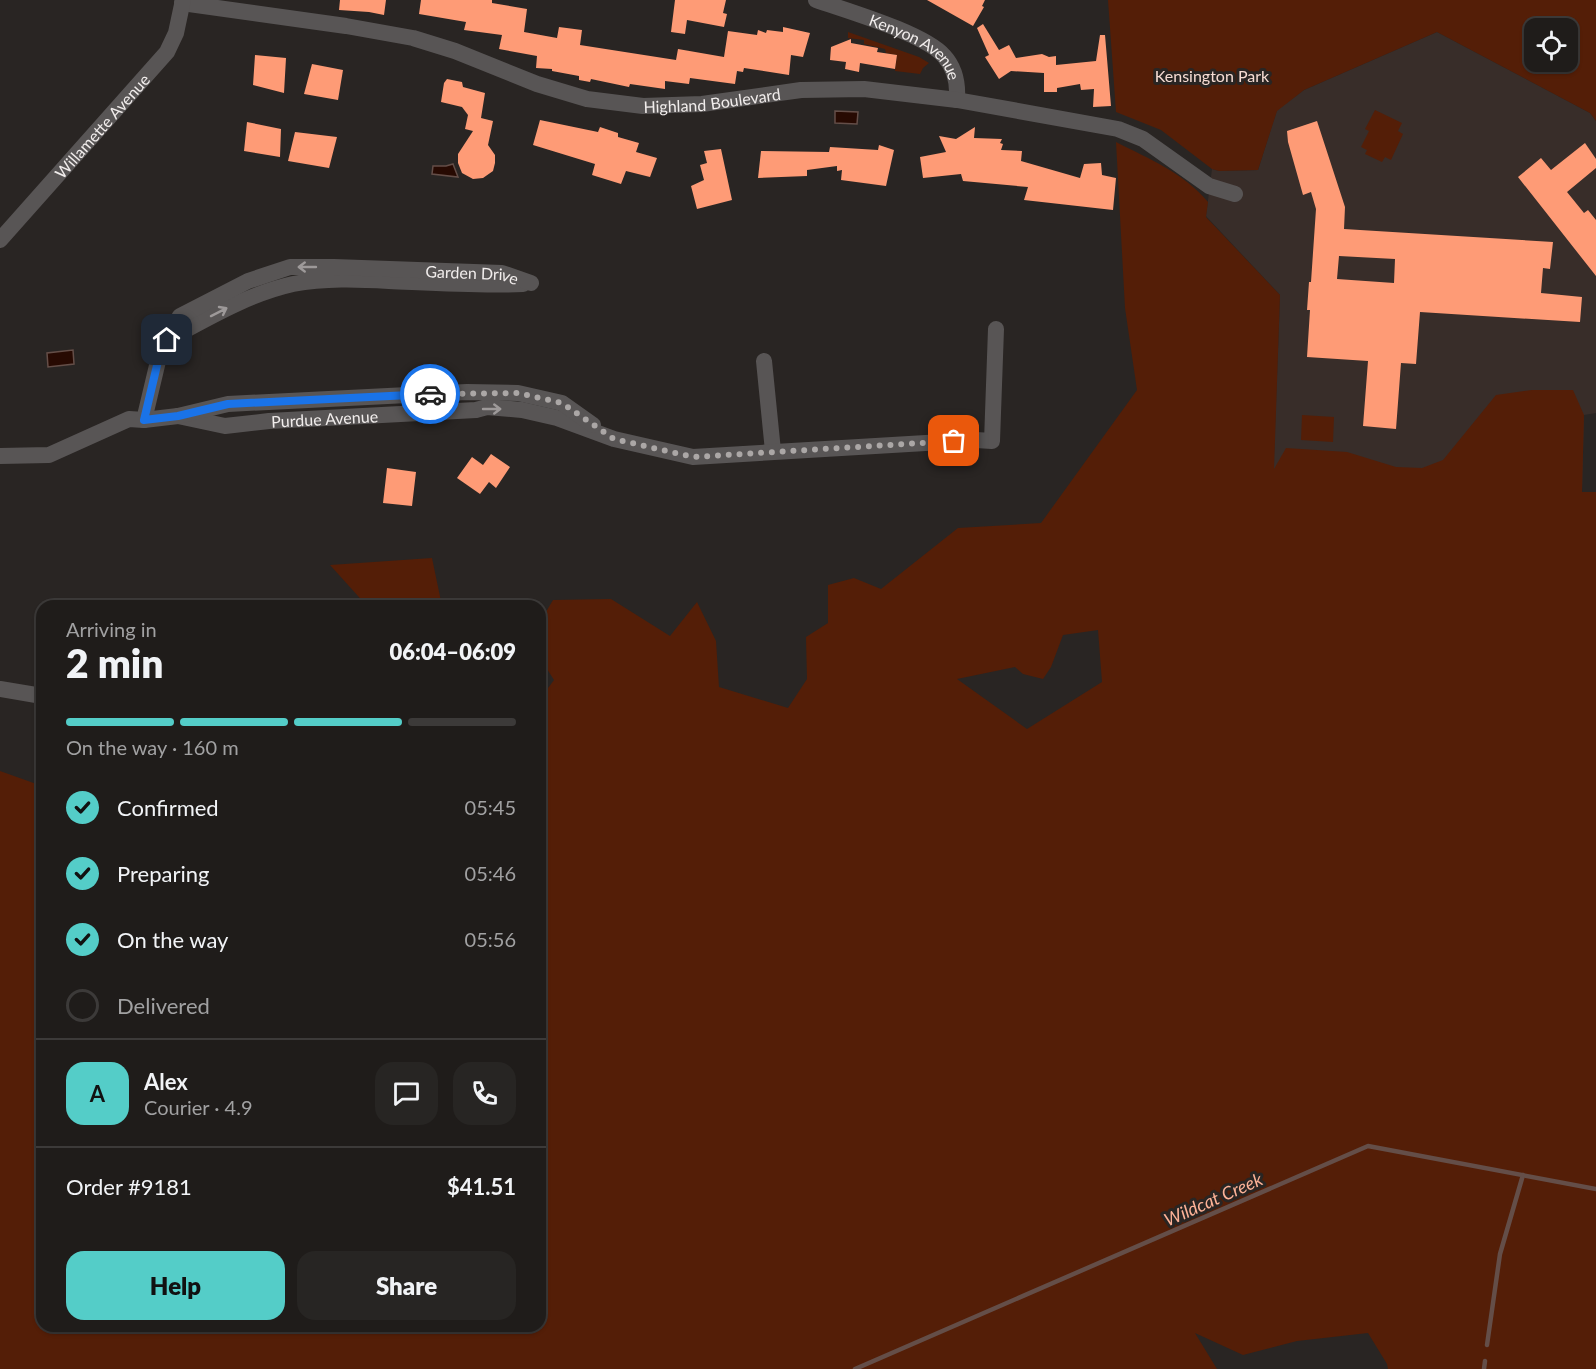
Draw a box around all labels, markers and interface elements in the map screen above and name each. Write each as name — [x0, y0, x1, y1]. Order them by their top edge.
street label: Kenyon Avenue — [867, 9, 965, 82]
map controls — [1524, 18, 1578, 72]
button: locate — [1524, 18, 1578, 72]
park label: Kensington Park — [1155, 66, 1270, 85]
street label: Willamette Avenue — [50, 69, 153, 182]
street label: Highland Boulevard — [643, 84, 782, 115]
one-way arrow — [297, 261, 317, 273]
street label: Garden Drive — [425, 261, 521, 288]
one-way arrow — [210, 306, 228, 318]
pin — [141, 314, 192, 365]
icon: home — [150, 323, 183, 356]
courier — [400, 364, 460, 424]
icon: car — [414, 378, 447, 411]
one-way arrow — [482, 403, 502, 415]
street label: Purdue Avenue — [271, 406, 378, 430]
pin — [928, 415, 979, 466]
icon: bag — [937, 424, 970, 457]
text: Arriving in — [66, 617, 157, 641]
text: 06:04–06:09 — [390, 638, 516, 665]
text: 2 min — [66, 640, 163, 686]
text: On the way · 160 m — [66, 735, 239, 759]
icon: check — [66, 791, 99, 824]
text: Confirmed — [117, 794, 219, 821]
text: 05:45 — [465, 795, 516, 819]
icon: check — [66, 857, 99, 890]
text: Preparing — [117, 860, 209, 887]
text: 05:46 — [465, 861, 516, 885]
icon: check — [66, 923, 99, 956]
text: On the way — [117, 926, 228, 953]
text: 05:56 — [465, 927, 516, 951]
text: Delivered — [117, 992, 210, 1019]
button: chat — [375, 1062, 438, 1125]
button: phone — [453, 1062, 516, 1125]
text: Alex — [144, 1068, 188, 1095]
text: A — [90, 1080, 105, 1107]
text: Courier · 4.9 — [144, 1095, 253, 1119]
water label: Wildcat Creek — [1160, 1167, 1266, 1230]
text: Order #9181 — [66, 1173, 192, 1200]
text: $41.51 — [447, 1173, 516, 1200]
button: Help — [66, 1251, 285, 1320]
button: Share — [297, 1251, 516, 1320]

